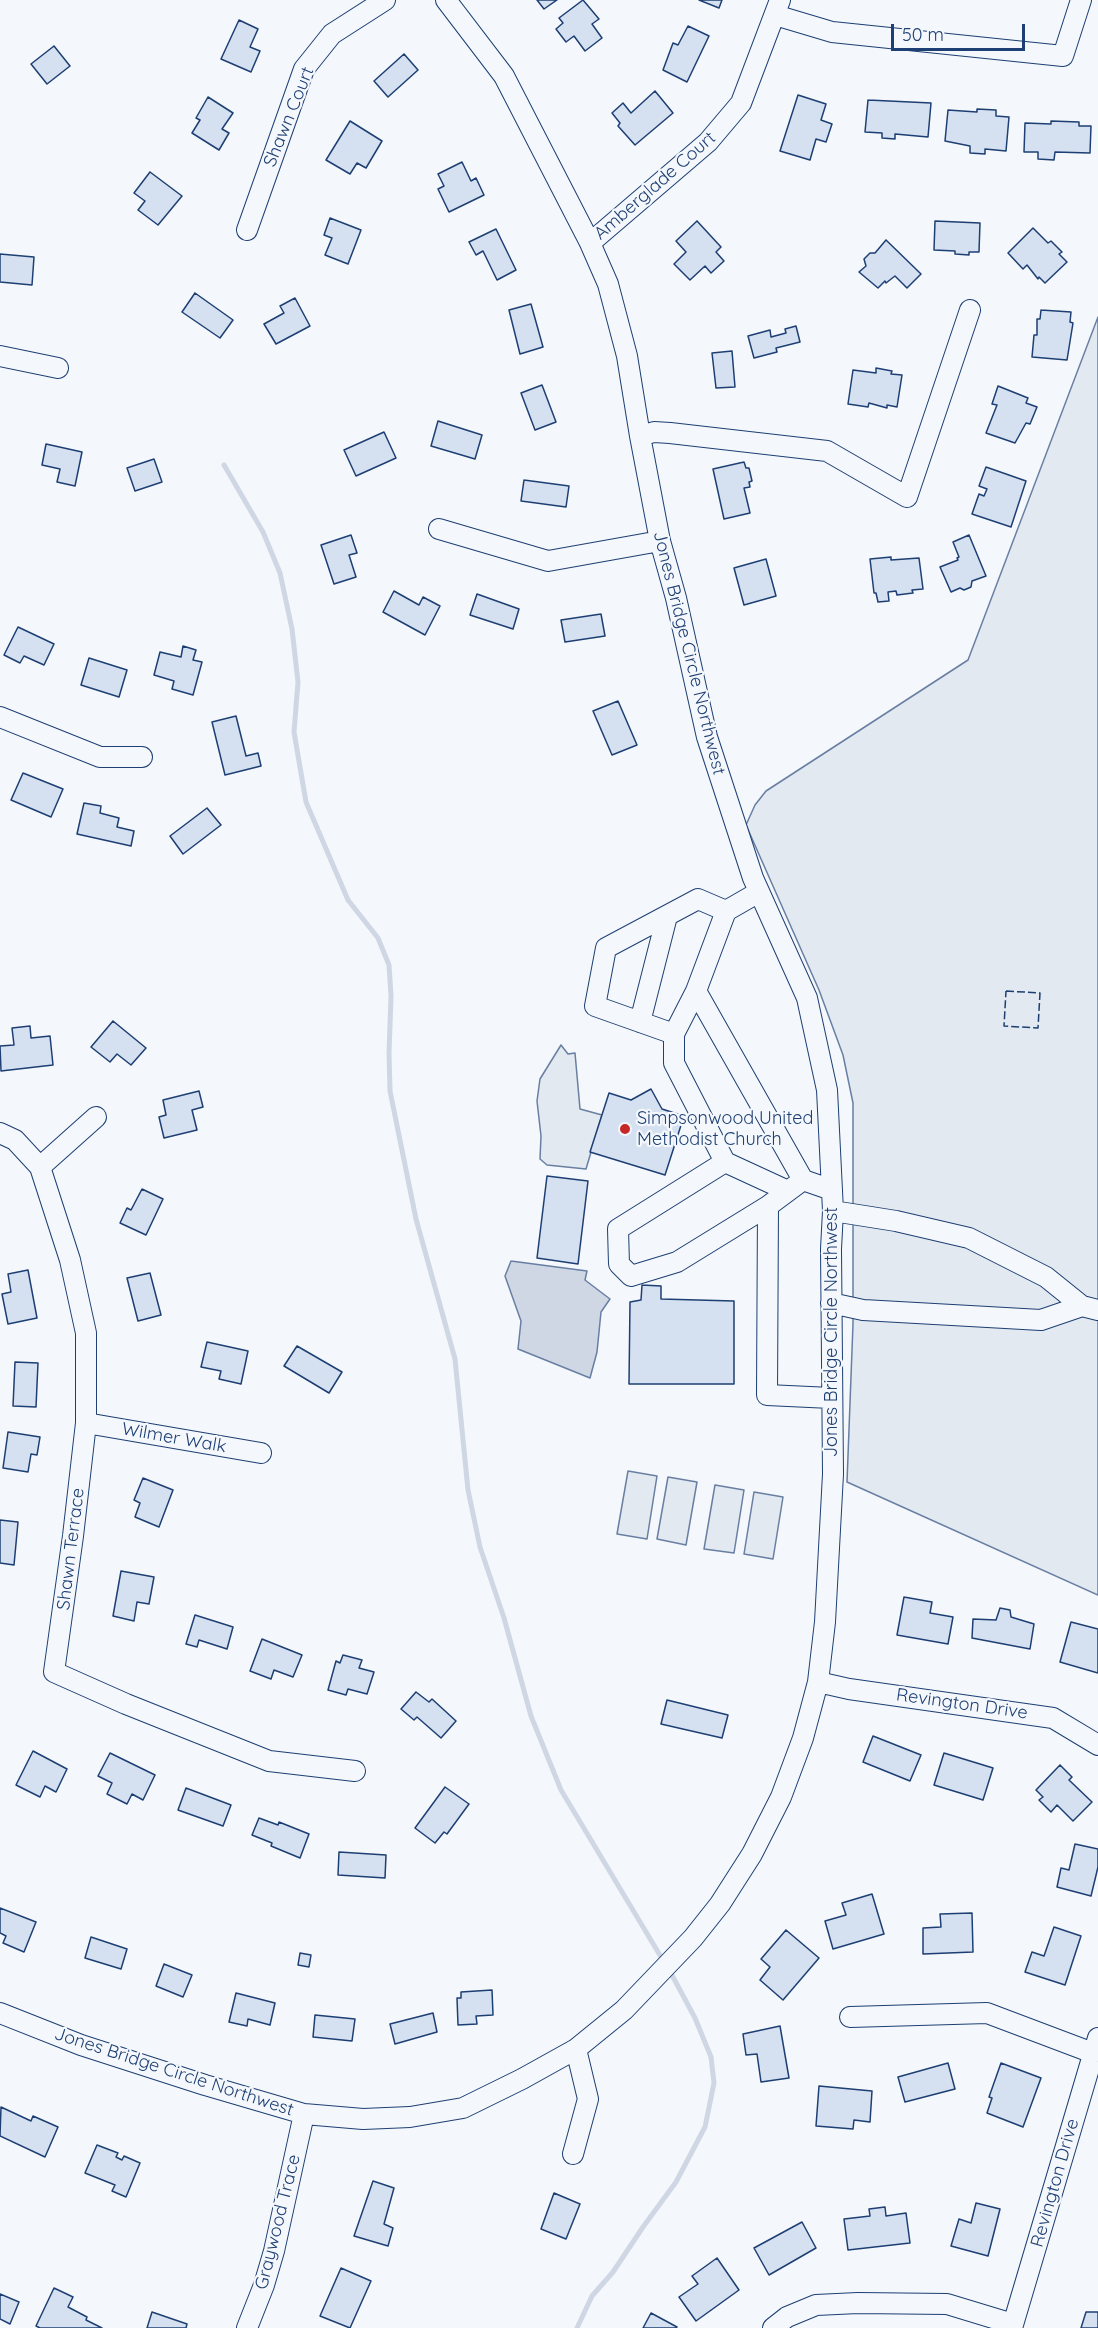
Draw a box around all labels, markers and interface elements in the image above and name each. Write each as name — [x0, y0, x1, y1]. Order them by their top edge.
scale bar — [894, 12, 1028, 50]
text: 50 m — [902, 23, 944, 46]
street label: Shawn Court — [259, 64, 319, 170]
street label: Amberglade Court — [590, 127, 720, 245]
street label: Jones Bridge Circle Northwest — [648, 529, 730, 777]
place label: Simpsonwood United Methodist Church — [637, 1108, 813, 1150]
marker: Simpsonwood United Methodist Church — [618, 1122, 632, 1136]
street label: Jones Bridge Circle Northwest — [821, 1207, 843, 1457]
street label: Wilmer Walk — [120, 1418, 228, 1458]
street label: Shawn Terrace — [53, 1487, 89, 1611]
street label: Revington Drive — [895, 1684, 1029, 1724]
street label: Jones Bridge Circle Northwest — [52, 2023, 296, 2121]
street label: Revington Drive — [1026, 2116, 1084, 2250]
street label: Graywood Trace — [251, 2152, 305, 2292]

